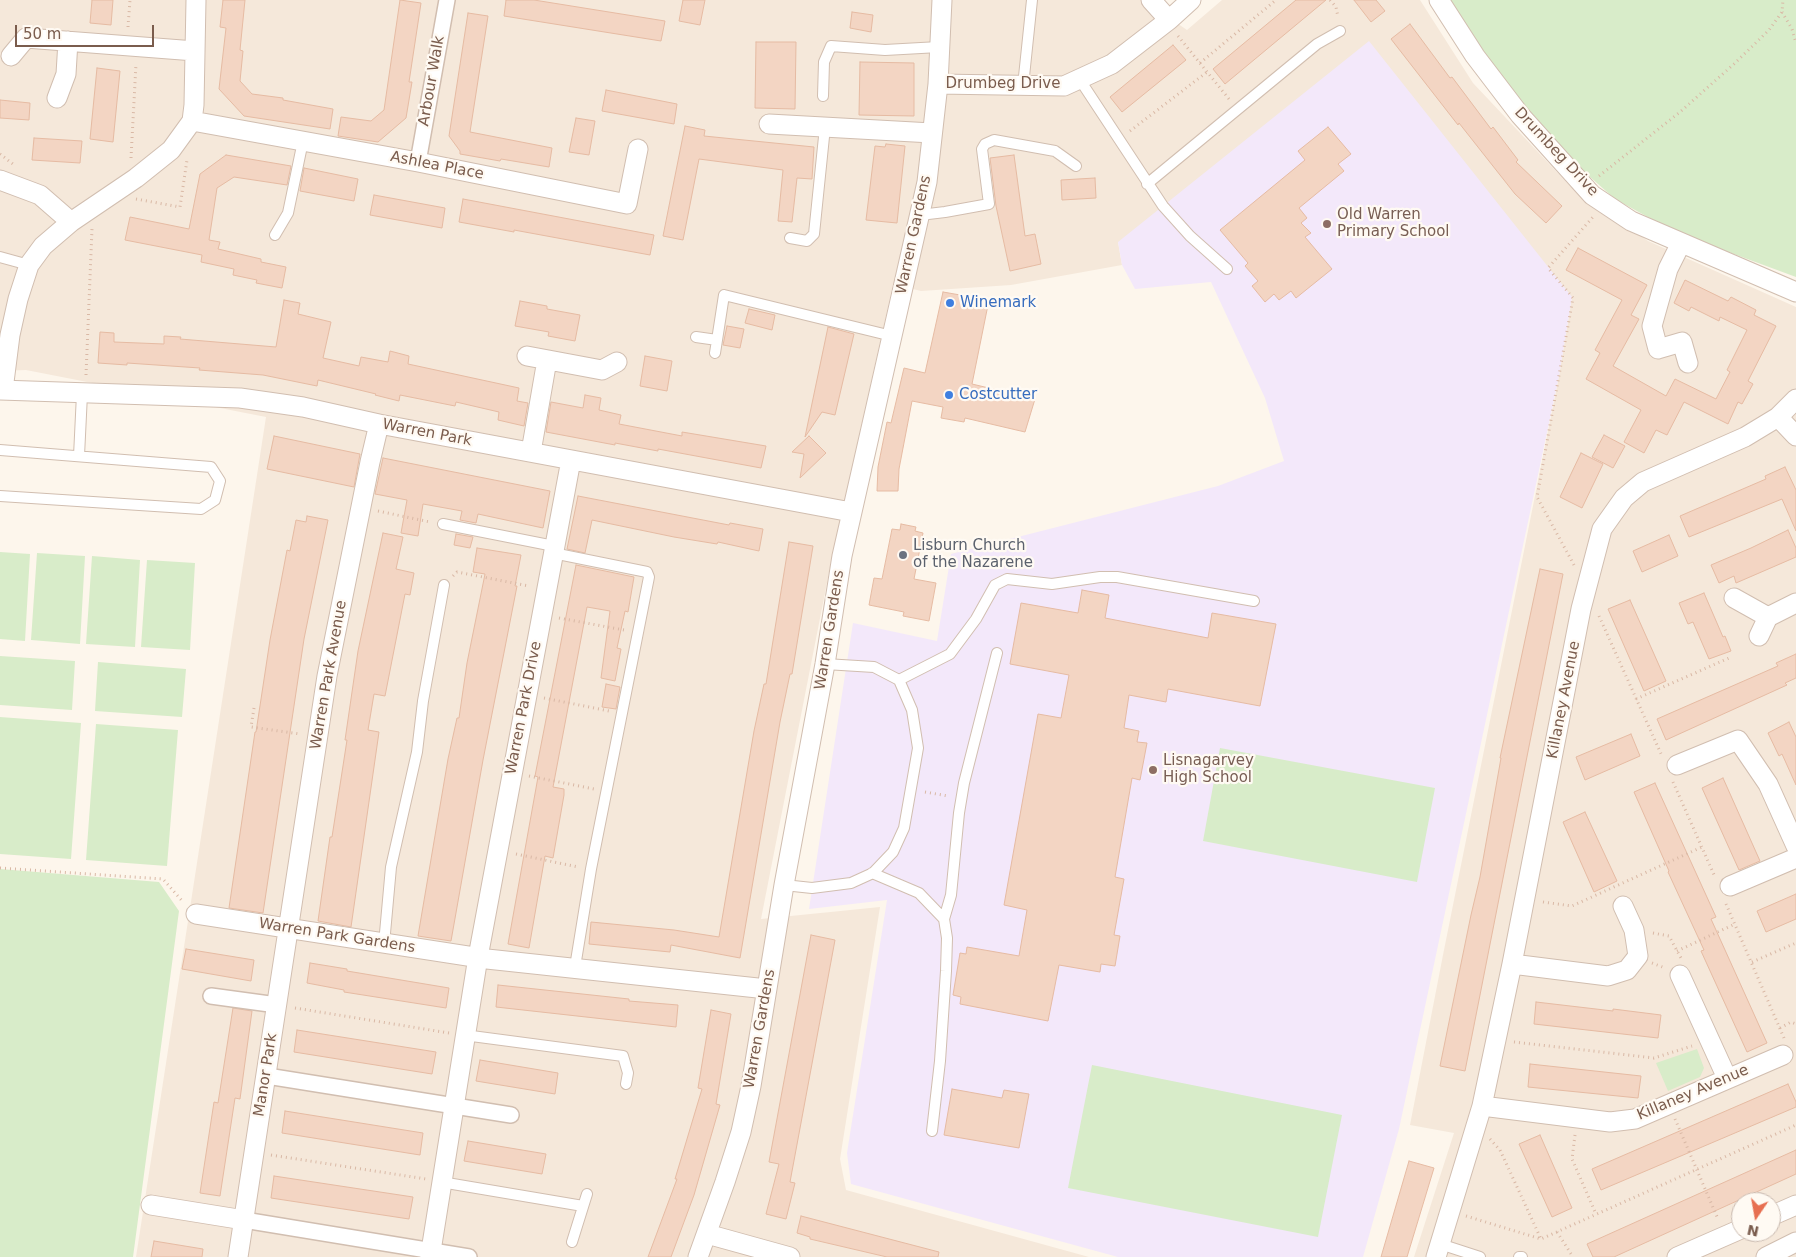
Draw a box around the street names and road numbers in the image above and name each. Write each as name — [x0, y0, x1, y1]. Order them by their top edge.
street label: Arbour Walk — [415, 34, 449, 128]
street label: Drumbeg Drive — [946, 75, 1060, 93]
street label: Drumbeg Drive — [1510, 104, 1602, 200]
street label: Ashlea Place — [389, 148, 485, 184]
street label: Warren Gardens — [893, 174, 935, 296]
street label: Warren Park — [381, 416, 473, 450]
street label: Warren Gardens — [812, 569, 848, 691]
street label: Warren Park Avenue — [307, 599, 351, 751]
street label: Warren Park Drive — [502, 640, 546, 776]
street label: Killaney Avenue — [1544, 640, 1584, 760]
street label: Warren Park Gardens — [257, 915, 417, 957]
street label: Warren Gardens — [741, 968, 779, 1090]
street label: Manor Park — [251, 1032, 281, 1118]
street label: Killaney Avenue — [1634, 1061, 1752, 1125]

